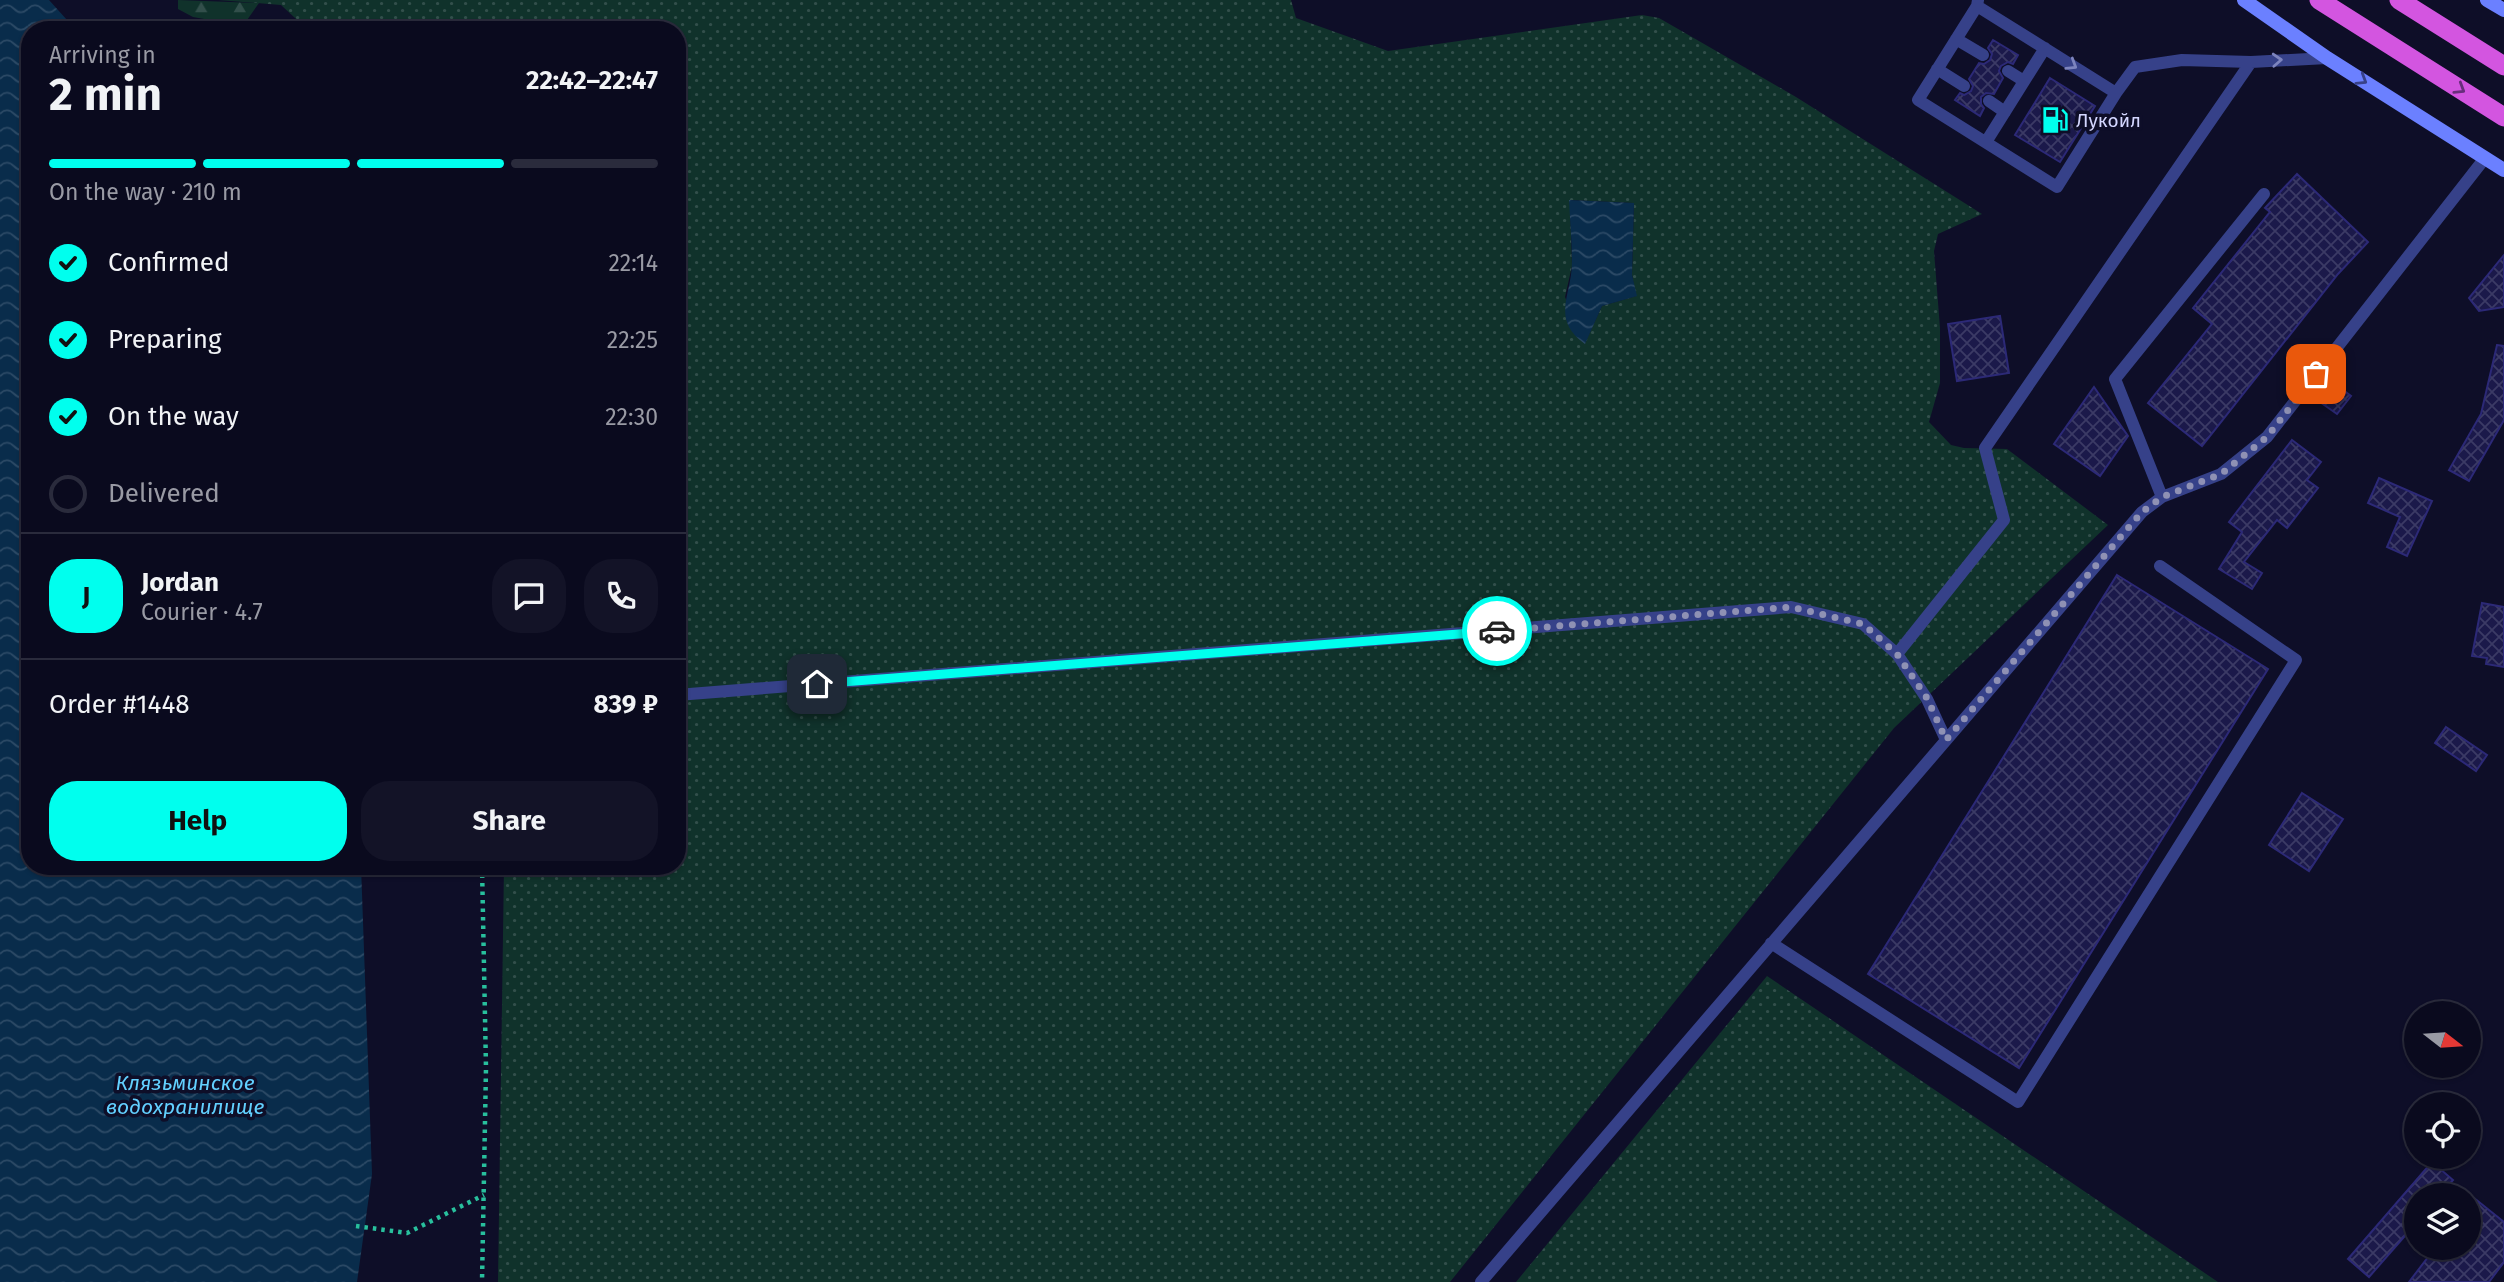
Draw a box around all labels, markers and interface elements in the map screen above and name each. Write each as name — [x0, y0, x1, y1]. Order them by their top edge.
text: Arriving in — [49, 41, 156, 69]
one-way arrow — [2272, 53, 2283, 68]
one-way arrow — [2064, 57, 2077, 70]
text: 22:42–22:47 — [526, 65, 658, 96]
text: 2 min — [49, 67, 162, 122]
one-way arrow — [2354, 71, 2367, 84]
one-way arrow — [2452, 80, 2465, 93]
fuel station icon: Лукойл — [2040, 105, 2070, 135]
place label: Лукойл — [2076, 109, 2141, 132]
text: On the way · 210 m — [49, 178, 242, 206]
icon: check — [49, 244, 87, 282]
text: Confirmed — [108, 247, 229, 278]
text: 22:14 — [608, 249, 658, 277]
icon: check — [49, 321, 87, 359]
text: Preparing — [108, 324, 221, 355]
text: 22:25 — [607, 326, 658, 354]
pin — [2286, 344, 2346, 404]
icon: bag — [2297, 355, 2335, 393]
icon: check — [49, 398, 87, 436]
text: On the way — [108, 401, 239, 432]
text: 22:30 — [605, 403, 658, 431]
text: Delivered — [108, 478, 220, 509]
button: chat — [492, 559, 566, 633]
button: phone — [584, 559, 658, 633]
text: Jordan — [141, 567, 219, 598]
text: J — [82, 581, 90, 612]
courier — [1462, 596, 1532, 666]
text: Courier · 4.7 — [141, 598, 263, 626]
icon: car — [1478, 612, 1516, 650]
pin — [787, 654, 847, 714]
icon: home — [798, 665, 836, 703]
text: Order #1448 — [49, 689, 190, 720]
text: 839 ₽ — [593, 689, 658, 720]
button: Help — [49, 781, 347, 861]
button: Share — [361, 781, 658, 861]
north arrow — [2404, 1001, 2482, 1078]
map controls — [2404, 1001, 2481, 1260]
water label: Клязьминское водохранилище — [106, 1070, 264, 1120]
button: locate — [2404, 1092, 2481, 1169]
button: layers — [2404, 1183, 2481, 1260]

